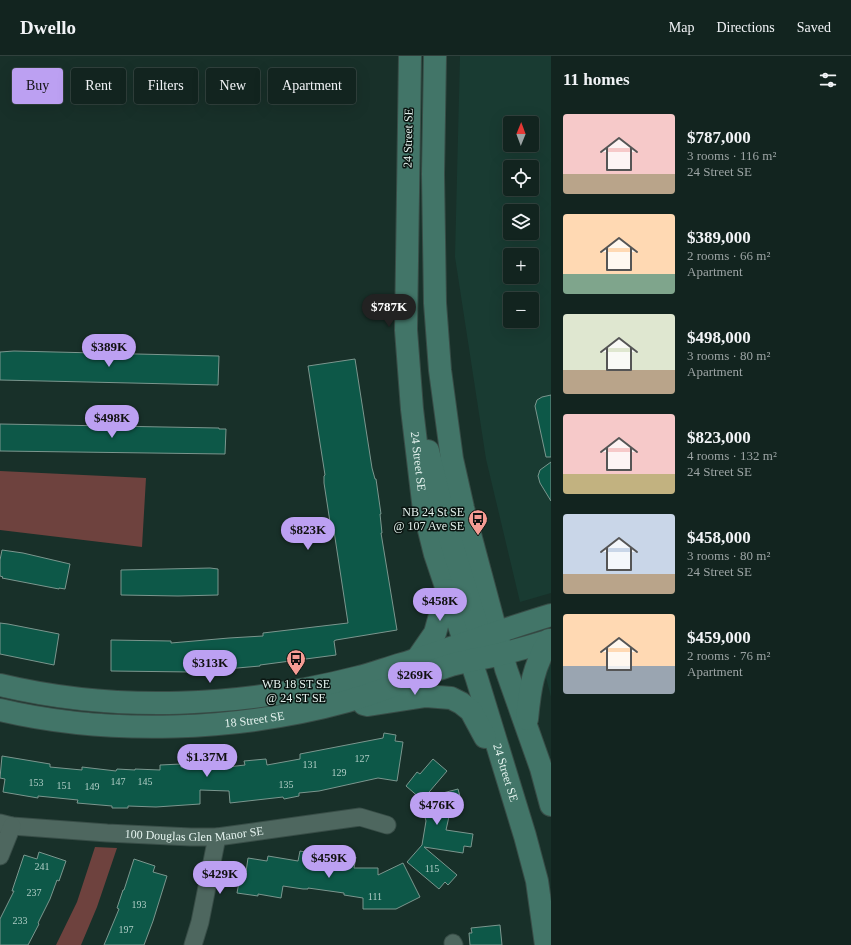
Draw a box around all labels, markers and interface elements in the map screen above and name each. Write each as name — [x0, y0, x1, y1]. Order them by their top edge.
text: Dwello — [20, 17, 76, 38]
text: Map — [669, 20, 694, 35]
text: Directions — [716, 20, 775, 35]
text: Saved — [797, 20, 831, 35]
chip: Buy — [12, 68, 63, 104]
chip: Rent — [71, 68, 126, 104]
chip: Filters — [134, 68, 198, 104]
chip: New — [206, 68, 260, 104]
chip: Apartment — [268, 68, 356, 104]
icon: filters — [817, 69, 839, 91]
text: 11 homes — [563, 70, 630, 89]
street label: 24 Street SE — [400, 108, 416, 168]
north arrow — [503, 116, 539, 152]
map controls — [503, 116, 539, 328]
text: $787,000 — [687, 128, 751, 147]
icon: home — [595, 130, 643, 178]
text: 3 rooms · 116 m² — [687, 148, 776, 163]
button: locate — [503, 160, 539, 196]
text: 24 Street SE — [687, 164, 752, 179]
button: layers — [503, 204, 539, 240]
text: $389,000 — [687, 228, 751, 247]
icon: home — [595, 230, 643, 278]
button: + — [503, 248, 539, 284]
text: 2 rooms · 66 m² — [687, 248, 770, 263]
text: Apartment — [687, 264, 743, 279]
button: − — [503, 292, 539, 328]
pin: $787K — [361, 294, 417, 328]
text: $787K — [371, 299, 407, 314]
text: $498,000 — [687, 328, 751, 347]
icon: home — [595, 330, 643, 378]
pin: $389K — [81, 334, 137, 368]
text: $389K — [91, 339, 127, 354]
text: 3 rooms · 80 m² — [687, 348, 770, 363]
text: Apartment — [687, 364, 743, 379]
pin: $498K — [84, 405, 140, 439]
text: $498K — [94, 410, 130, 425]
text: $823,000 — [687, 428, 751, 447]
icon: home — [595, 430, 643, 478]
street label: 24 Street SE — [408, 431, 429, 492]
text: 4 rooms · 132 m² — [687, 448, 777, 463]
text: 24 Street SE — [687, 464, 752, 479]
place label: NB 24 St SE @ 107 Ave SE — [394, 505, 464, 533]
bus stop icon: NB 24 St SE @ 107 Ave SE — [467, 508, 489, 536]
pin: $823K — [280, 517, 336, 551]
text: $823K — [290, 522, 326, 537]
text: $458,000 — [687, 528, 751, 547]
icon: home — [595, 530, 643, 578]
text: 3 rooms · 80 m² — [687, 548, 770, 563]
text: 24 Street SE — [687, 564, 752, 579]
pin: $458K — [412, 588, 468, 622]
text: $458K — [422, 593, 458, 608]
text: $459,000 — [687, 628, 751, 647]
icon: home — [595, 630, 643, 678]
bus stop icon: WB 18 ST SE @ 24 ST SE — [285, 648, 307, 676]
text: 2 rooms · 76 m² — [687, 648, 770, 663]
pin: $313K — [182, 650, 238, 684]
text: $313K — [192, 655, 228, 670]
pin: $269K — [387, 662, 443, 696]
text: Apartment — [687, 664, 743, 679]
text: $269K — [397, 667, 433, 682]
place label: WB 18 ST SE @ 24 ST SE — [262, 677, 330, 705]
street label: 18 Street SE — [224, 708, 285, 730]
street label: 24 Street SE — [490, 742, 521, 803]
pin: $1.37M — [174, 744, 240, 778]
text: $1.37M — [186, 749, 228, 764]
house number: 127 — [355, 753, 370, 764]
house number: 131 — [303, 759, 318, 770]
house number: 129 — [332, 767, 347, 778]
house number: 147 — [111, 776, 126, 787]
house number: 145 — [138, 776, 153, 787]
house number: 153 — [29, 777, 44, 788]
house number: 135 — [279, 779, 294, 790]
house number: 151 — [57, 780, 72, 791]
house number: 149 — [85, 781, 100, 792]
pin: $476K — [409, 792, 465, 826]
text: $476K — [419, 797, 455, 812]
street label: 100 Douglas Glen Manor SE — [124, 824, 264, 844]
pin: $459K — [301, 845, 357, 879]
text: $459K — [311, 850, 347, 865]
house number: 241 — [35, 861, 50, 872]
pin: $429K — [192, 861, 248, 895]
house number: 115 — [425, 863, 439, 874]
text: $429K — [202, 866, 238, 881]
house number: 237 — [27, 887, 42, 898]
house number: 111 — [368, 891, 382, 902]
house number: 193 — [132, 899, 147, 910]
house number: 233 — [13, 915, 28, 926]
house number: 197 — [119, 924, 134, 935]

